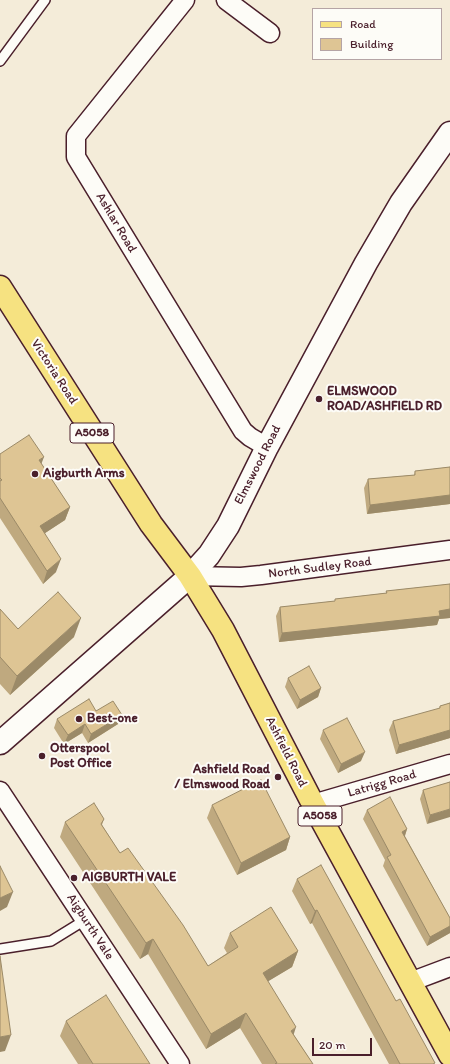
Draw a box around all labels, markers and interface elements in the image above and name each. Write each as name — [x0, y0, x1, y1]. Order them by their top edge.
legend — [312, 8, 442, 60]
text: Road — [350, 17, 376, 31]
text: Building — [350, 37, 393, 51]
street label: Ashlar Road — [92, 190, 140, 256]
street label: Victoria Road — [27, 336, 81, 408]
place label: ELMSWOOD ROAD/ASHFIELD RD — [327, 384, 442, 415]
marker: ELMSWOOD ROAD/ASHFIELD RD — [314, 394, 324, 404]
road number: A5058 — [70, 423, 114, 443]
street label: Elmswood Road — [231, 423, 285, 507]
place label: Aigburth Arms — [43, 466, 125, 482]
marker: Aigburth Arms — [30, 469, 40, 479]
street label: North Sudley Road — [267, 554, 373, 582]
place label: Best-one — [87, 711, 138, 727]
marker: Best-one — [74, 714, 84, 724]
street label: Ashfield Road — [262, 714, 310, 790]
place label: Otterspool Post Office — [50, 741, 112, 772]
marker: Otterspool Post Office — [37, 751, 47, 761]
place label: Ashfield Road / Elmswood Road — [174, 762, 270, 793]
street label: Latrigg Road — [346, 767, 418, 801]
marker: Ashfield Road / Elmswood Road — [273, 772, 283, 782]
road number: A5058 — [298, 806, 342, 826]
place label: AIGBURTH VALE — [82, 870, 176, 886]
marker: AIGBURTH VALE — [69, 873, 79, 883]
street label: Aigburth Vale — [63, 891, 117, 963]
scale bar — [314, 1030, 374, 1056]
text: 20 m — [319, 1038, 346, 1052]

